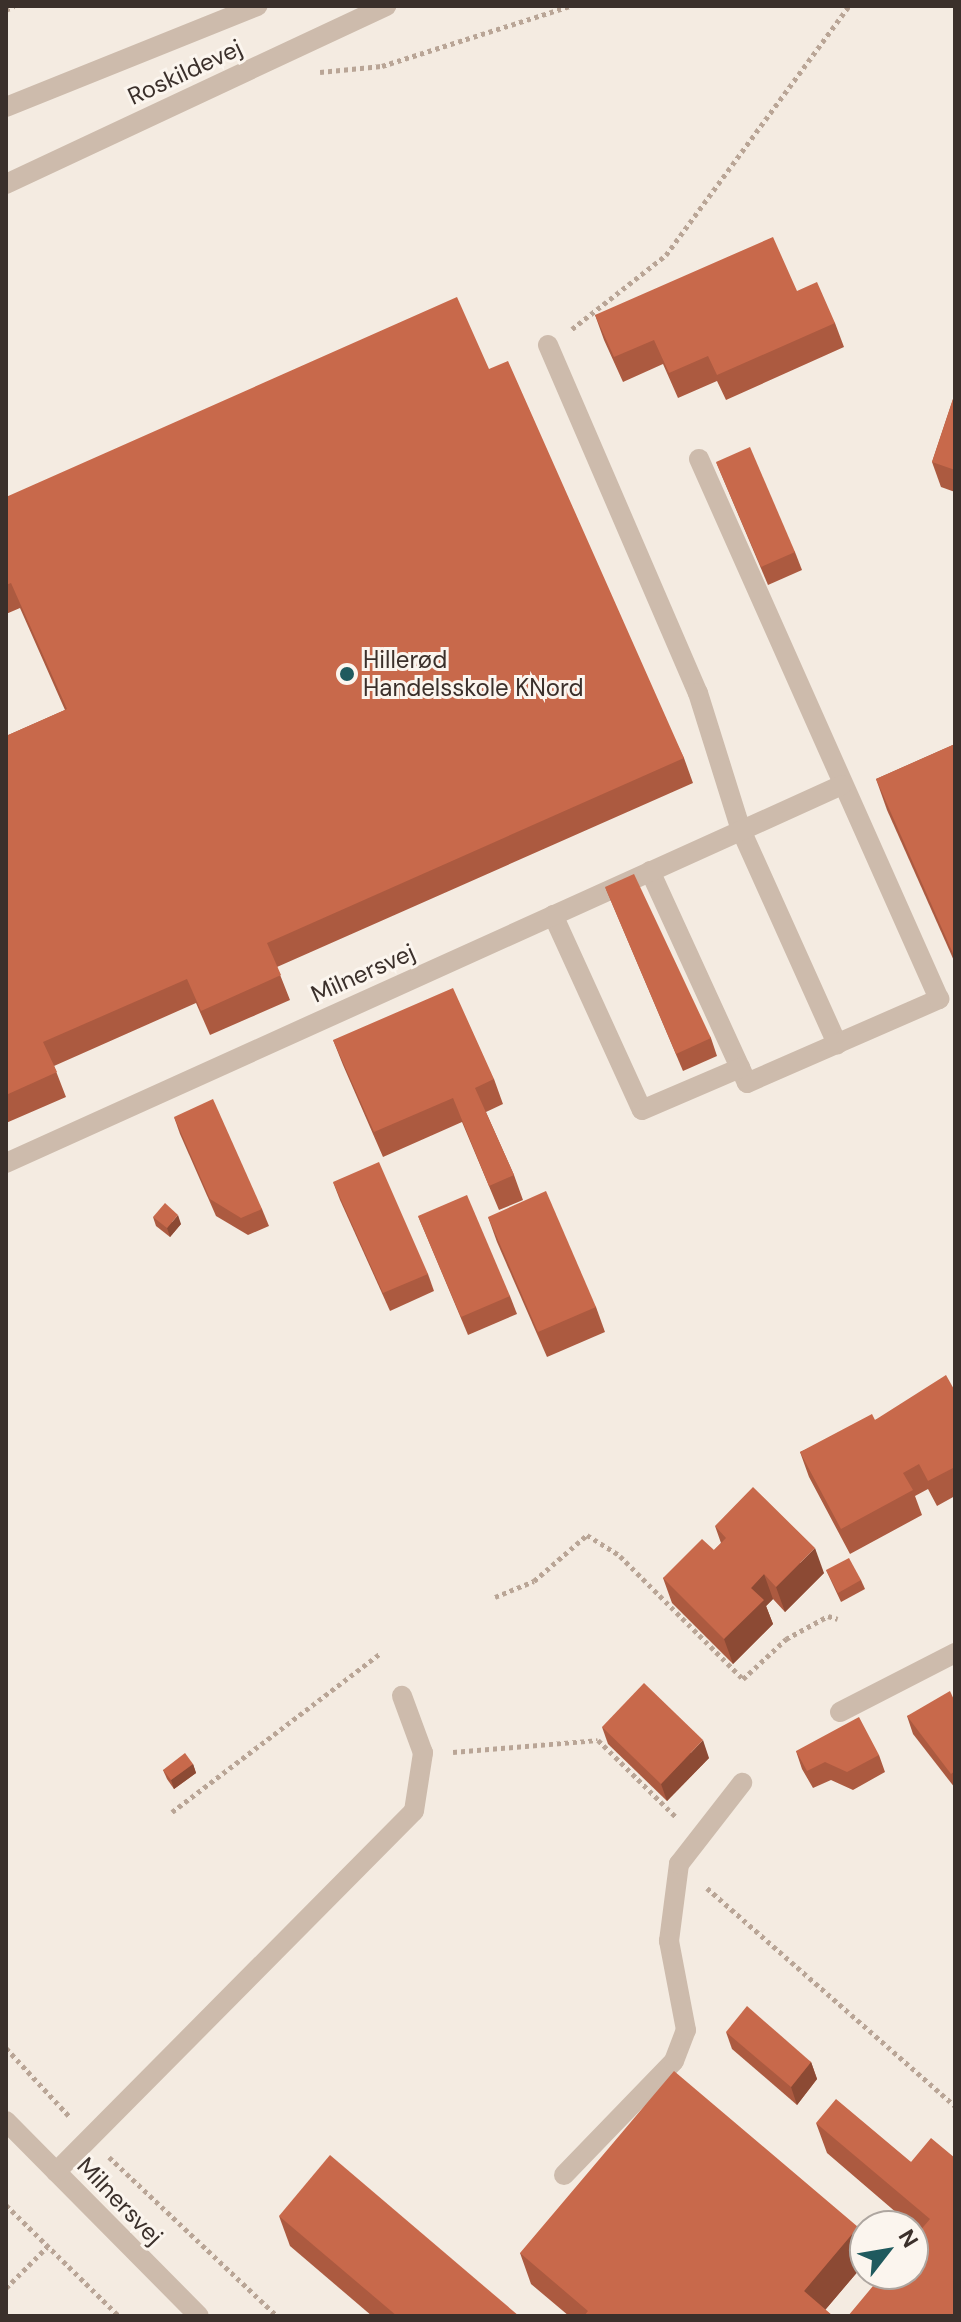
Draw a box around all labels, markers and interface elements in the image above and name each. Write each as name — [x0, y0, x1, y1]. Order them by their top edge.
street label: Roskildevej — [123, 33, 247, 111]
place label: Hillerød Handelsskole KNord — [363, 646, 583, 702]
marker: Hillerød Handelsskole KNord — [338, 665, 356, 683]
street label: Milnersvej — [307, 937, 419, 1009]
street label: Milnersvej — [71, 2151, 169, 2251]
north arrow — [849, 2210, 929, 2290]
text: N — [892, 2224, 925, 2253]

